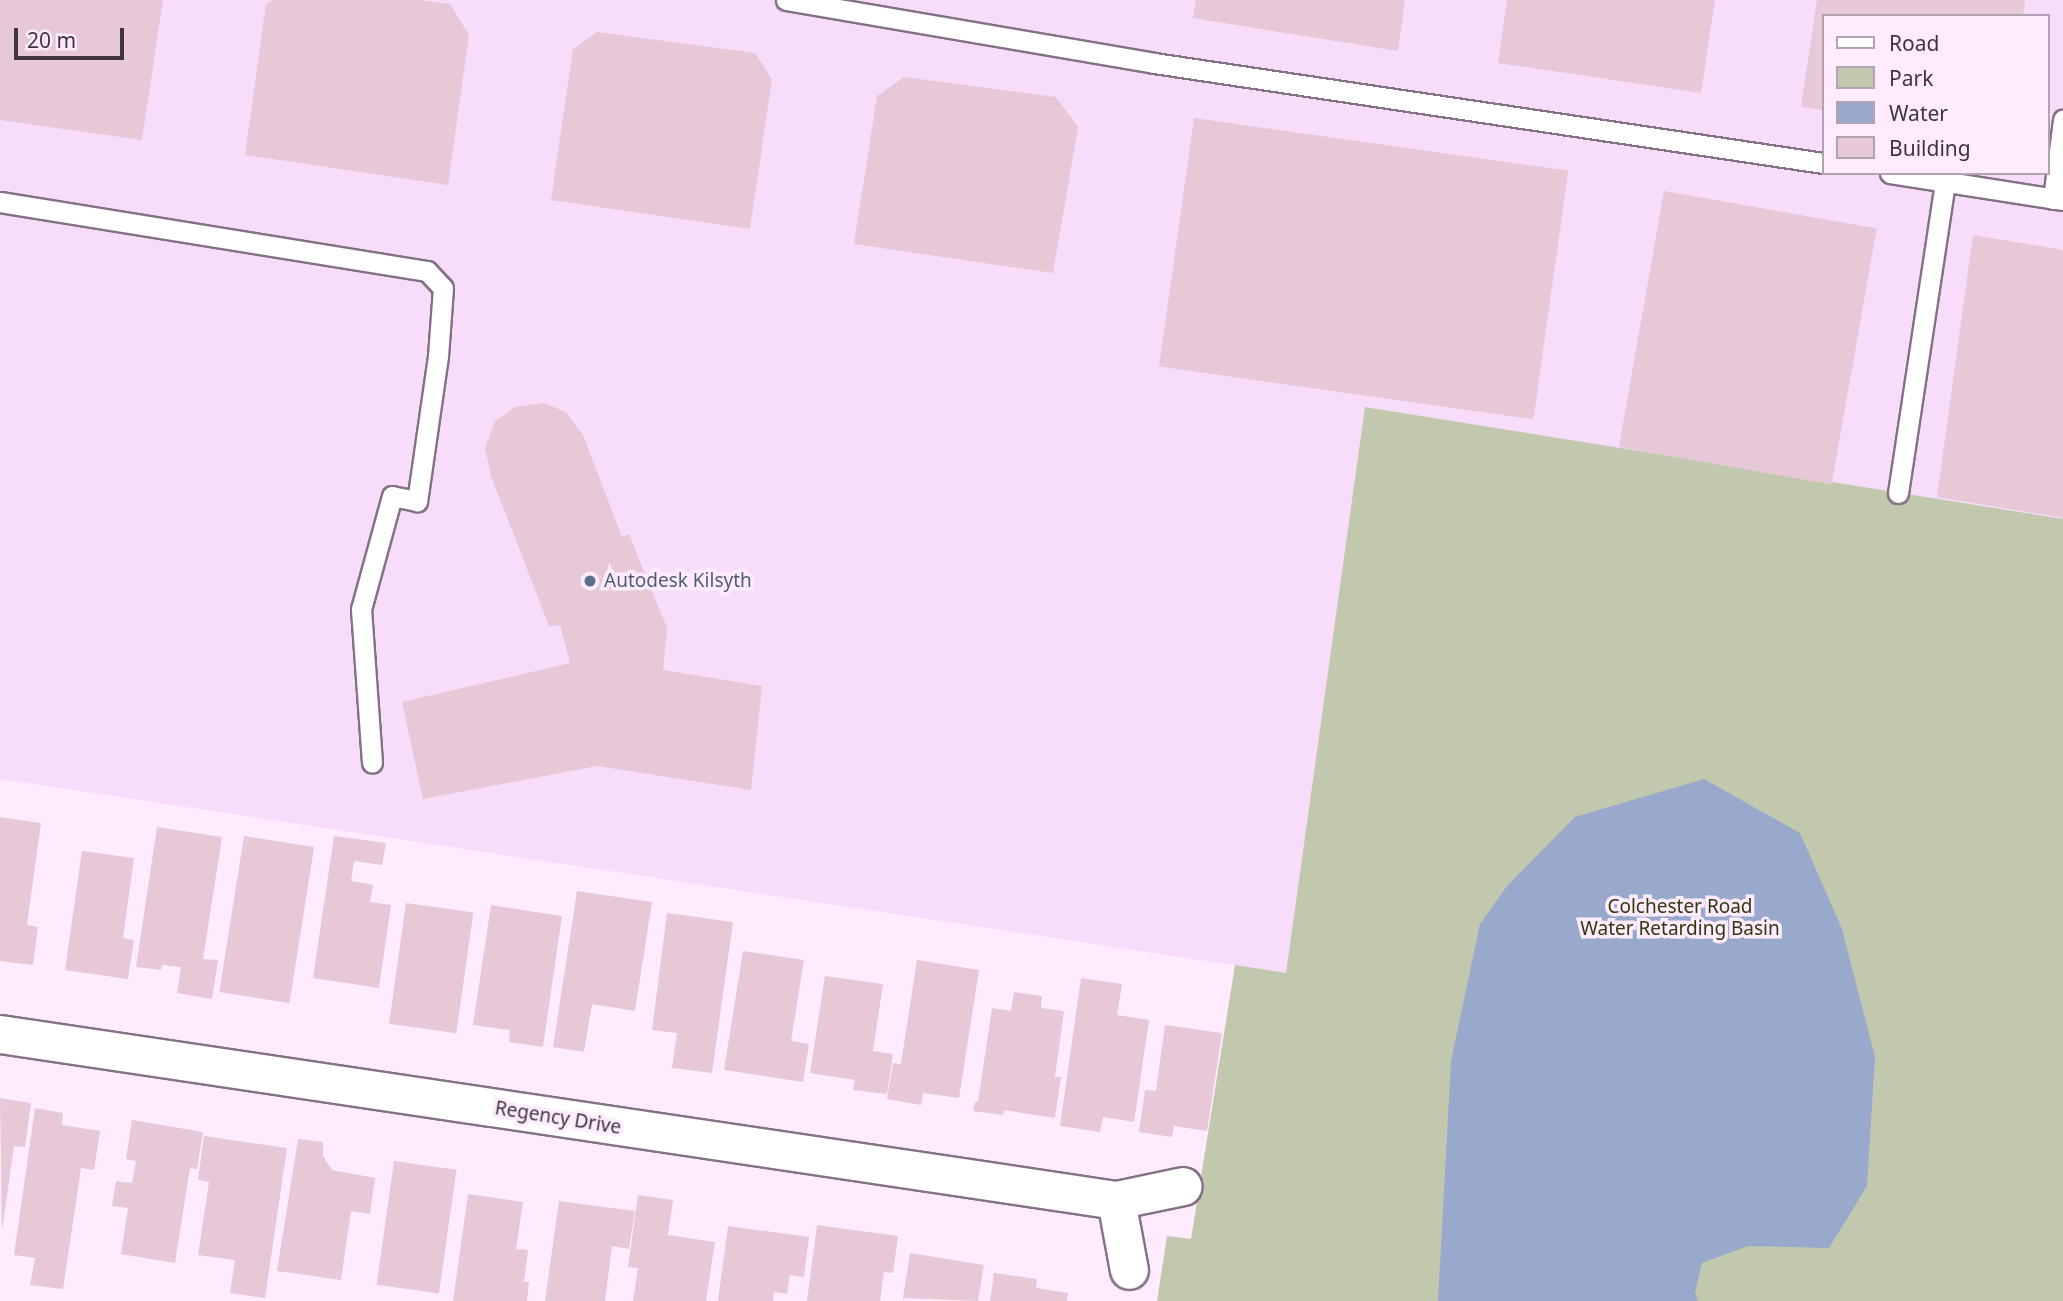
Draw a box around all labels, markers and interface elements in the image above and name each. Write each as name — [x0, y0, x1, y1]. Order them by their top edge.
scale bar — [18, 14, 128, 58]
legend — [1822, 14, 2049, 175]
text: 20 m — [27, 26, 76, 54]
text: Road — [1889, 29, 1939, 57]
text: Park — [1889, 64, 1933, 92]
text: Water — [1889, 99, 1948, 127]
text: Building — [1889, 134, 1971, 162]
place label: Autodesk Kilsyth — [604, 570, 752, 592]
marker: Autodesk Kilsyth — [582, 573, 598, 589]
park label: Colchester Road Water Retarding Basin — [1580, 896, 1780, 940]
street label: Regency Drive — [493, 1097, 623, 1139]

